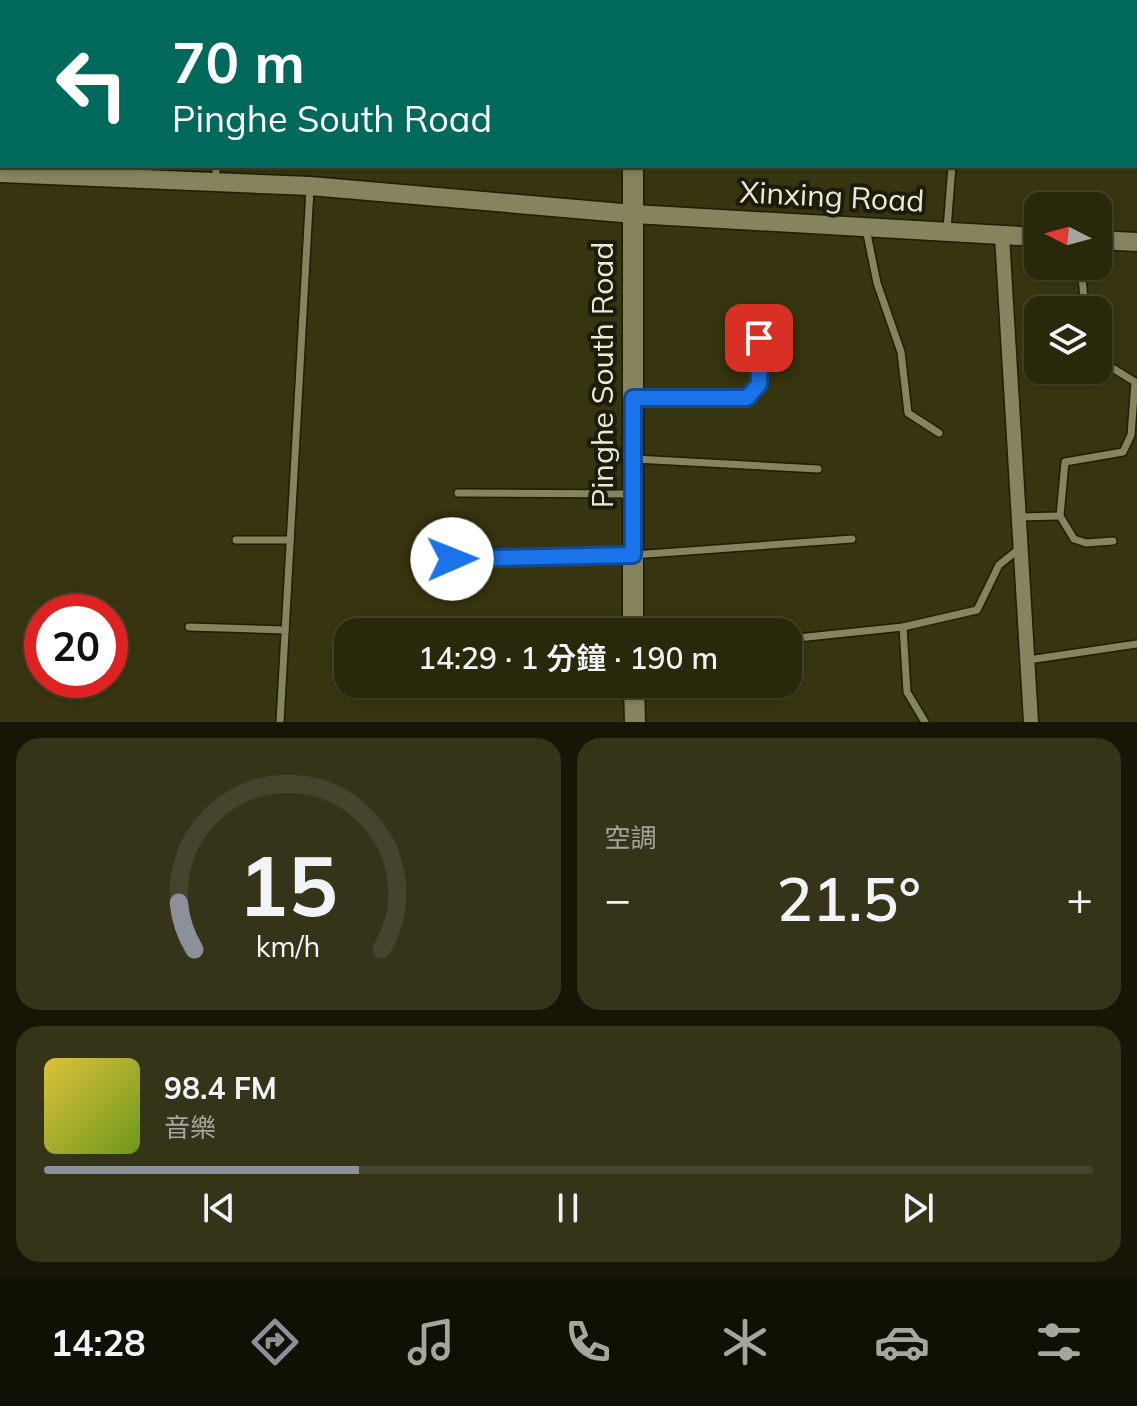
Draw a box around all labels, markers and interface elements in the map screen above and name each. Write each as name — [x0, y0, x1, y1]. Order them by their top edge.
text: 70 m — [172, 27, 305, 97]
icon: left — [40, 32, 144, 136]
text: Pinghe South Road — [172, 96, 492, 141]
street label: Xinxing Road — [739, 172, 925, 220]
north arrow — [1024, 192, 1112, 280]
map controls — [1024, 192, 1112, 384]
street label: Pinghe South Road — [583, 242, 621, 508]
button: layers — [1024, 296, 1112, 384]
pin — [725, 304, 793, 372]
icon: arrive — [737, 316, 781, 360]
position arrow — [410, 517, 494, 601]
speed limit sign: 20 — [24, 594, 128, 698]
text: 14:29 · 1 分鐘 · 190 m — [418, 639, 718, 677]
text: 空調 — [605, 821, 657, 854]
text: 15 — [238, 832, 338, 937]
text: 21.5° — [776, 861, 921, 936]
text: − — [605, 871, 631, 926]
text: + — [1067, 871, 1093, 926]
text: km/h — [256, 928, 321, 964]
text: 98.4 FM — [164, 1069, 277, 1107]
text: 音樂 — [164, 1111, 216, 1144]
icon: previous — [197, 1186, 241, 1230]
icon: pause — [546, 1186, 590, 1230]
icon: next — [896, 1186, 940, 1230]
icon: directions — [247, 1314, 303, 1370]
icon: music — [403, 1314, 459, 1370]
icon: phone — [560, 1314, 616, 1370]
icon: climate — [717, 1314, 773, 1370]
icon: car — [874, 1314, 930, 1370]
icon: filters — [1031, 1314, 1087, 1370]
text: 14:28 — [50, 1320, 146, 1365]

